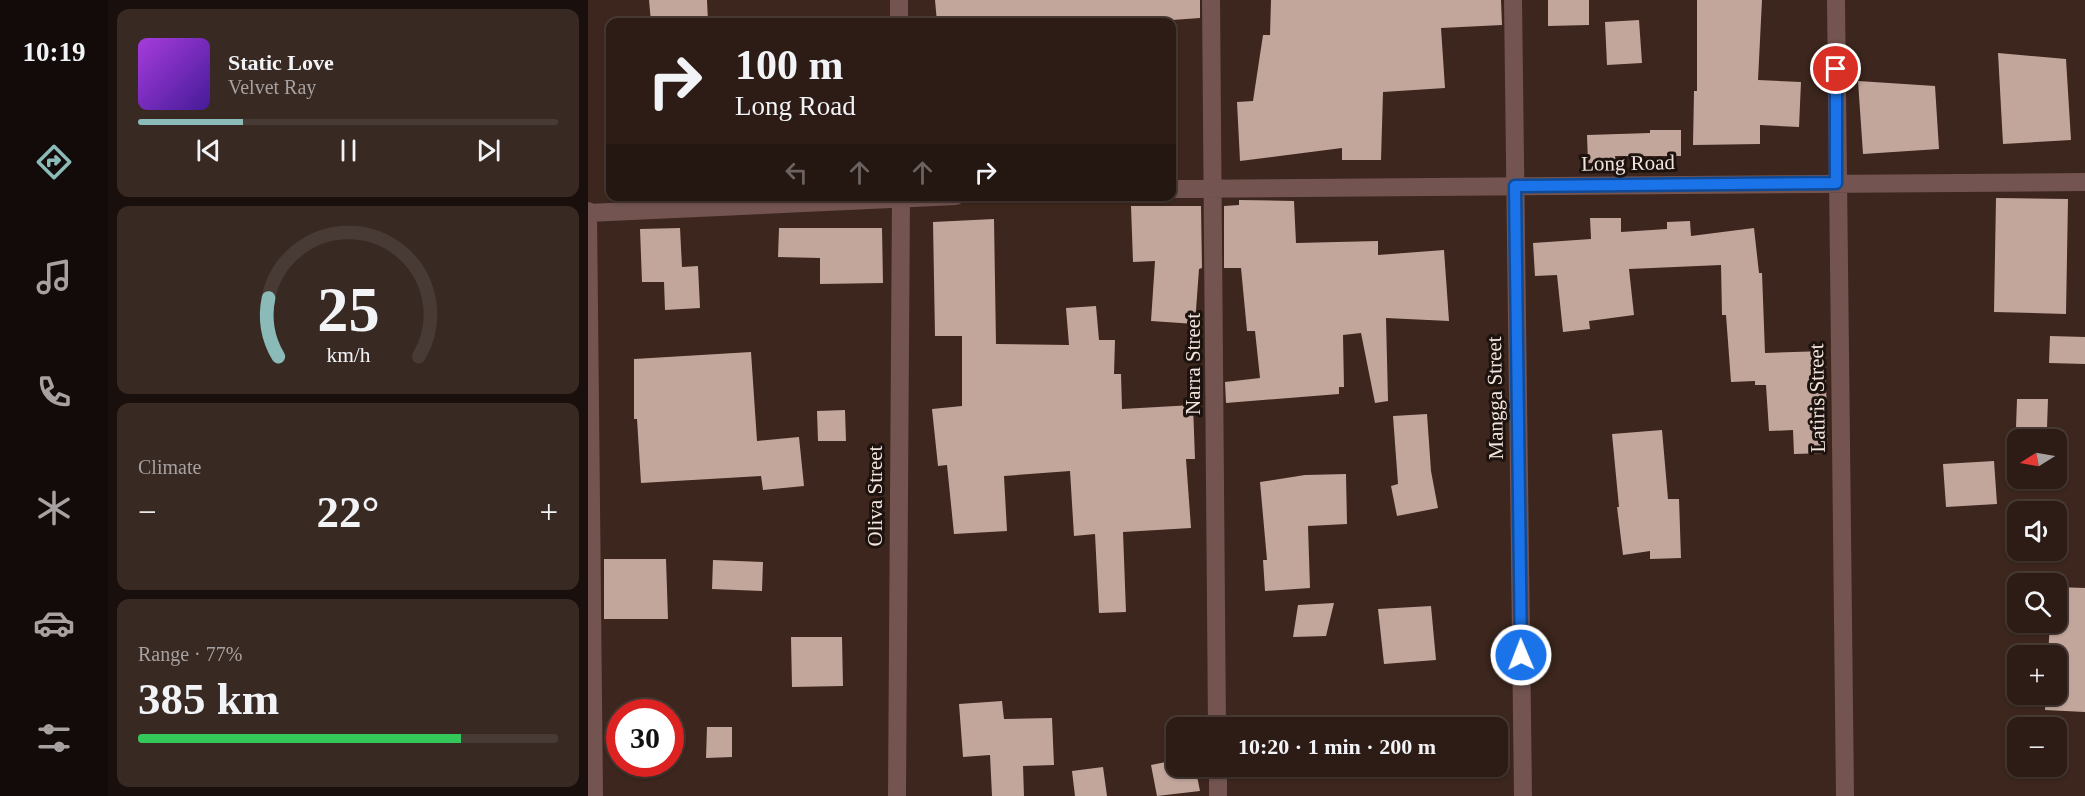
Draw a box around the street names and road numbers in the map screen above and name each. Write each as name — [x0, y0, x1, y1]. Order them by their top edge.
street label: Long Road — [1581, 150, 1676, 176]
street label: Narra Street — [1181, 313, 1205, 415]
street label: Mangga Street — [1482, 336, 1508, 460]
street label: Latiris Street — [1804, 343, 1830, 453]
street label: Oliva Street — [863, 445, 887, 546]

